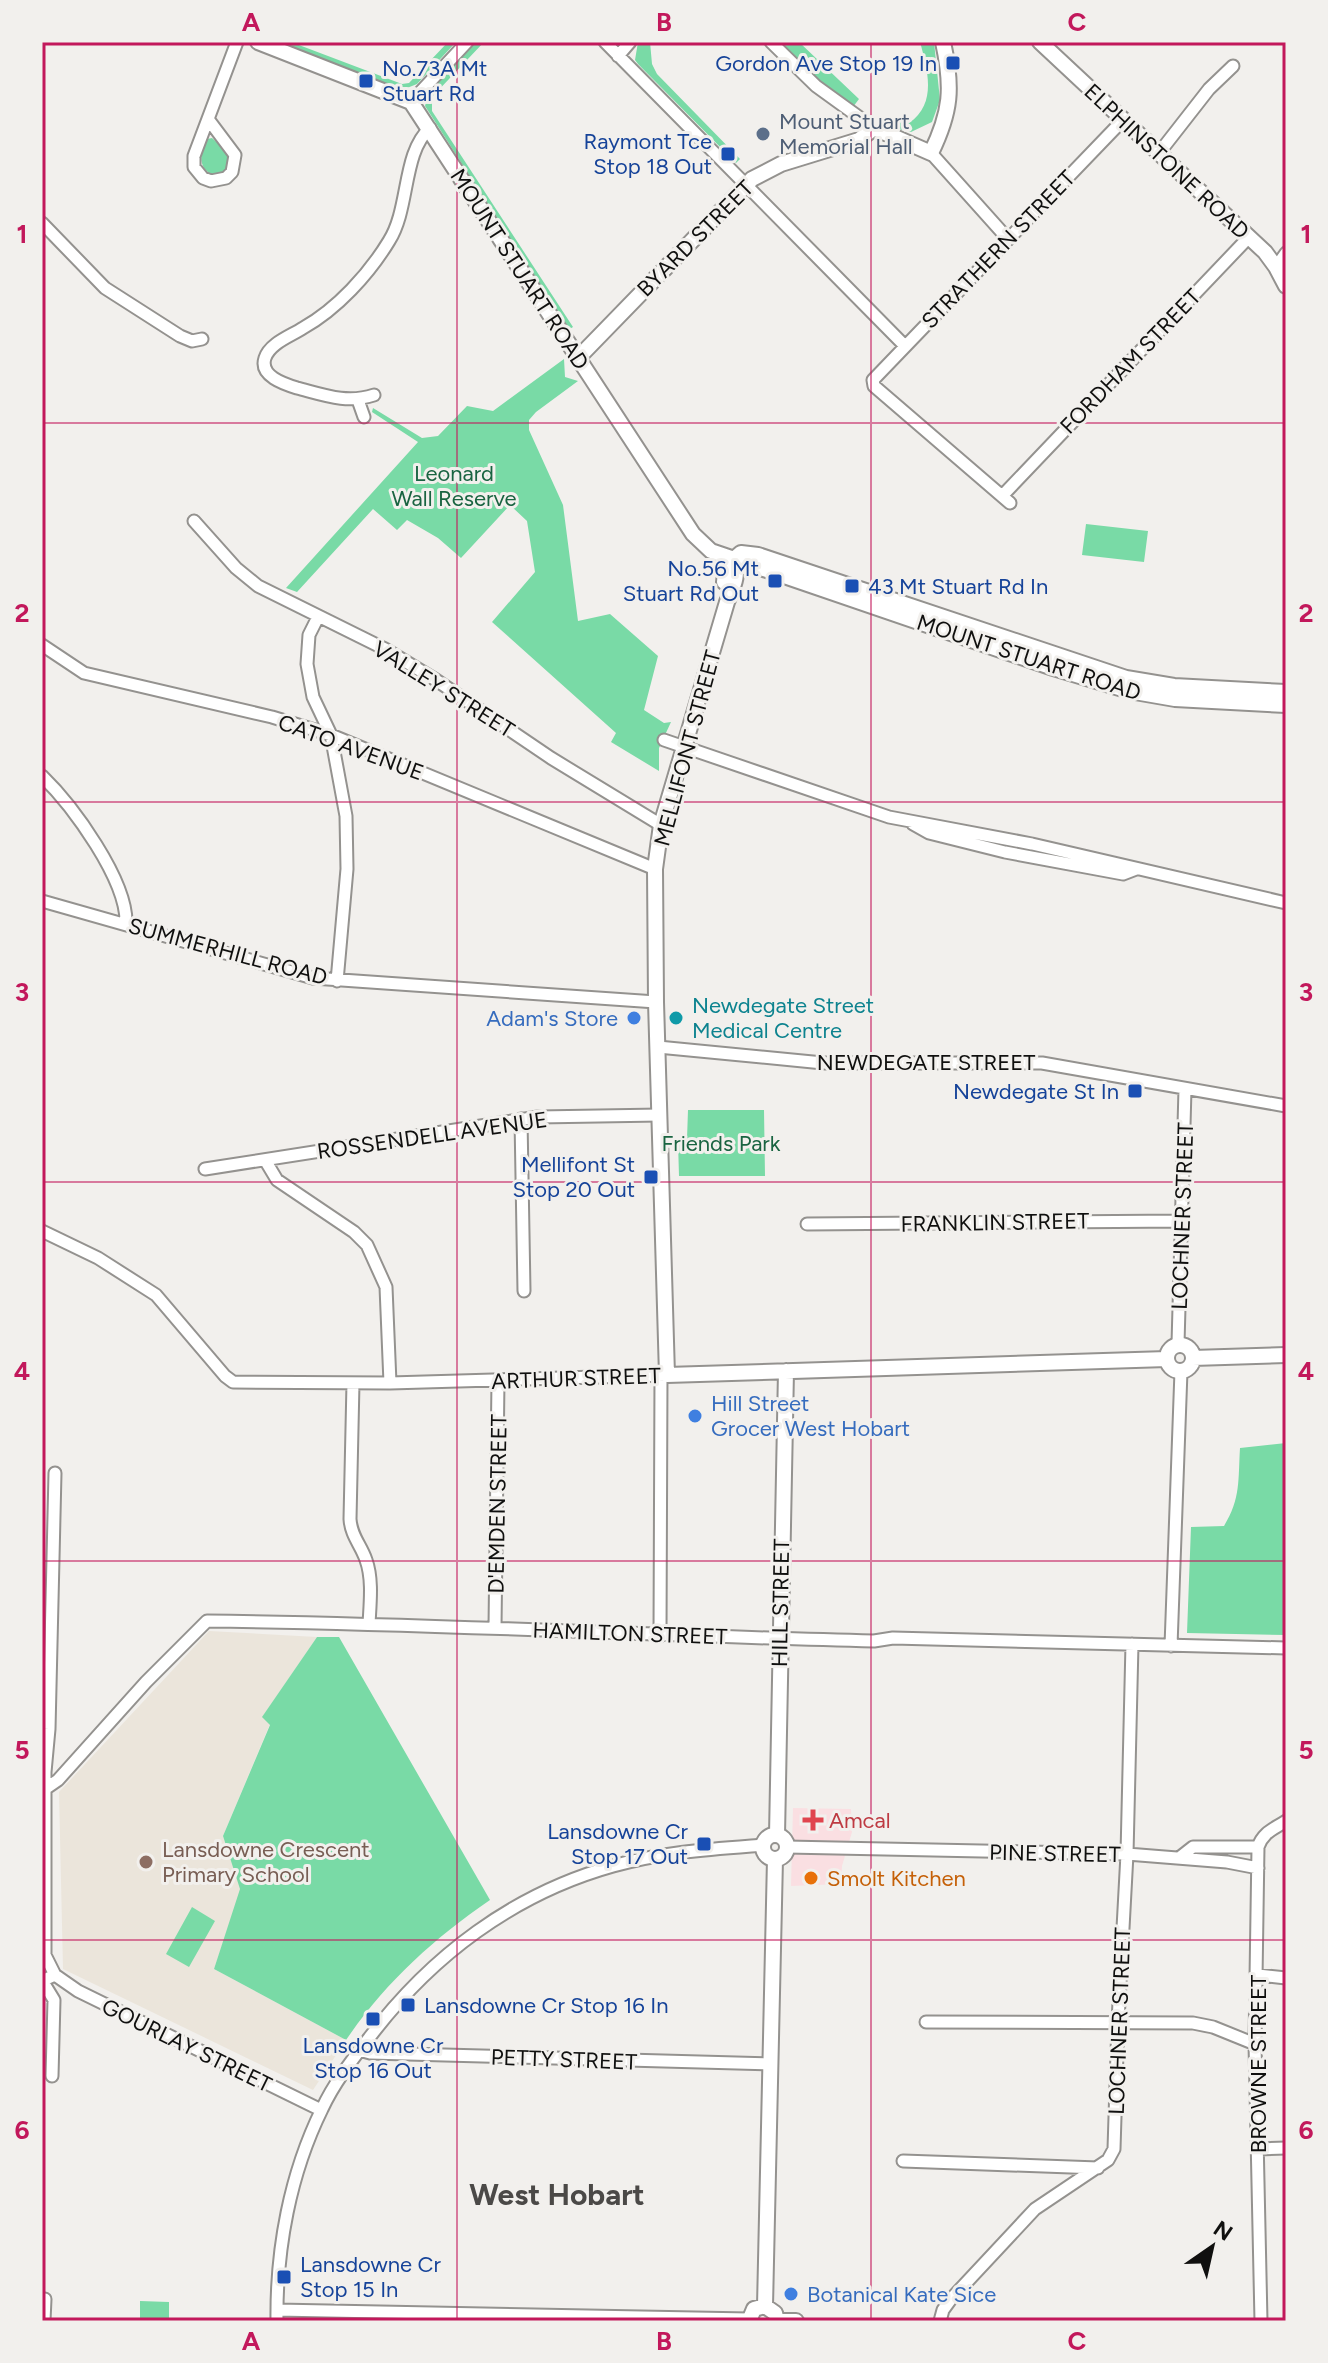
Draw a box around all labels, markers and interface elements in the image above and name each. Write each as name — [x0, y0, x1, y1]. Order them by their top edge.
text: A — [242, 6, 261, 38]
text: B — [656, 6, 672, 38]
text: C — [1068, 6, 1087, 38]
place label: Gordon Ave Stop 19 In — [715, 50, 937, 77]
marker: Gordon Ave Stop 19 In — [944, 54, 962, 72]
place label: No.73A Mt Stuart Rd — [382, 55, 487, 107]
marker: No.73A Mt Stuart Rd — [357, 72, 375, 90]
street label: ELPHINSTONE ROAD — [1079, 78, 1255, 245]
place label: Mount Stuart Memorial Hall — [779, 108, 913, 160]
marker: Mount Stuart Memorial Hall — [754, 125, 772, 143]
place label: Raymont Tce Stop 18 Out — [583, 128, 712, 180]
marker: Raymont Tce Stop 18 Out — [719, 145, 737, 163]
street label: MOUNT STUART ROAD — [445, 164, 595, 375]
street label: STRATHERN STREET — [916, 165, 1081, 334]
street label: BYARD STREET — [632, 175, 759, 302]
text: 1 — [17, 218, 27, 250]
text: 1 — [1301, 218, 1311, 250]
street label: FORDHAM STREET — [1054, 283, 1206, 439]
park label: Leonard Wall Reserve — [391, 460, 517, 512]
place label: No.56 Mt Stuart Rd Out — [623, 555, 759, 607]
marker: No.56 Mt Stuart Rd Out — [766, 572, 784, 590]
place label: 43 Mt Stuart Rd In — [868, 573, 1048, 600]
marker: 43 Mt Stuart Rd In — [843, 577, 861, 595]
text: 2 — [14, 597, 30, 629]
text: 2 — [1298, 597, 1314, 629]
street label: MOUNT STUART ROAD — [913, 608, 1144, 706]
street label: VALLEY STREET — [368, 635, 519, 744]
street label: MELLIFONT STREET — [648, 647, 727, 849]
street label: CATO AVENUE — [274, 709, 427, 786]
street label: SUMMERHILL ROAD — [125, 912, 330, 991]
text: 3 — [15, 976, 29, 1008]
text: 3 — [1299, 976, 1313, 1008]
place label: Newdegate Street Medical Centre — [692, 992, 874, 1044]
place label: Adam's Store — [486, 1005, 618, 1032]
marker: Adam's Store — [625, 1009, 643, 1027]
marker: Newdegate Street Medical Centre — [667, 1009, 685, 1027]
street label: NEWDEGATE STREET — [817, 1049, 1035, 1076]
place label: Newdegate St In — [953, 1078, 1119, 1105]
marker: Newdegate St In — [1126, 1082, 1144, 1100]
street label: ROSSENDELL AVENUE — [315, 1106, 549, 1165]
street label: LOCHNER STREET — [1166, 1122, 1199, 1310]
park label: Friends Park — [662, 1130, 781, 1157]
place label: Mellifont St Stop 20 Out — [513, 1151, 635, 1203]
marker: Mellifont St Stop 20 Out — [642, 1168, 660, 1186]
street label: FRANKLIN STREET — [900, 1207, 1090, 1238]
text: 4 — [14, 1355, 30, 1387]
text: 4 — [1298, 1355, 1314, 1387]
street label: ARTHUR STREET — [491, 1362, 661, 1395]
place label: Hill Street Grocer West Hobart — [711, 1390, 910, 1442]
marker: Hill Street Grocer West Hobart — [686, 1407, 704, 1425]
street label: D'EMDEN STREET — [482, 1414, 513, 1594]
street label: HILL STREET — [766, 1539, 795, 1667]
street label: HAMILTON STREET — [532, 1617, 728, 1650]
text: 5 — [14, 1734, 30, 1766]
text: 5 — [1298, 1734, 1314, 1766]
place label: Amcal — [829, 1807, 891, 1834]
marker: Amcal — [804, 1811, 822, 1829]
place label: Lansdowne Cr Stop 17 Out — [547, 1818, 689, 1870]
marker: Lansdowne Cr Stop 17 Out — [695, 1835, 713, 1853]
place label: Lansdowne Crescent Primary School — [162, 1836, 370, 1888]
street label: PINE STREET — [989, 1839, 1121, 1868]
marker: Lansdowne Crescent Primary School — [137, 1853, 155, 1871]
place label: Smolt Kitchen — [827, 1865, 966, 1892]
marker: Smolt Kitchen — [802, 1869, 820, 1887]
street label: LOCHNER STREET — [1103, 1927, 1136, 2115]
street label: BROWNE STREET — [1245, 1975, 1272, 2153]
place label: Lansdowne Cr Stop 16 In — [424, 1992, 668, 2019]
street label: GOURLAY STREET — [97, 1993, 276, 2098]
marker: Lansdowne Cr Stop 16 In — [399, 1996, 417, 2014]
marker: Lansdowne Cr Stop 16 Out — [364, 2010, 382, 2028]
place label: Lansdowne Cr Stop 16 Out — [303, 2032, 444, 2084]
street label: PETTY STREET — [490, 2043, 638, 2076]
text: 6 — [14, 2114, 30, 2146]
text: 6 — [1298, 2114, 1314, 2146]
district label: West Hobart — [469, 2176, 645, 2213]
north arrow — [1172, 2207, 1252, 2287]
text: N — [1208, 2215, 1238, 2247]
place label: Lansdowne Cr Stop 15 In — [300, 2251, 441, 2303]
marker: Lansdowne Cr Stop 15 In — [275, 2268, 293, 2286]
place label: Botanical Kate Sice — [807, 2281, 996, 2308]
marker: Botanical Kate Sice — [782, 2285, 800, 2303]
text: A — [242, 2325, 261, 2357]
text: B — [656, 2325, 672, 2357]
text: C — [1068, 2325, 1087, 2357]

